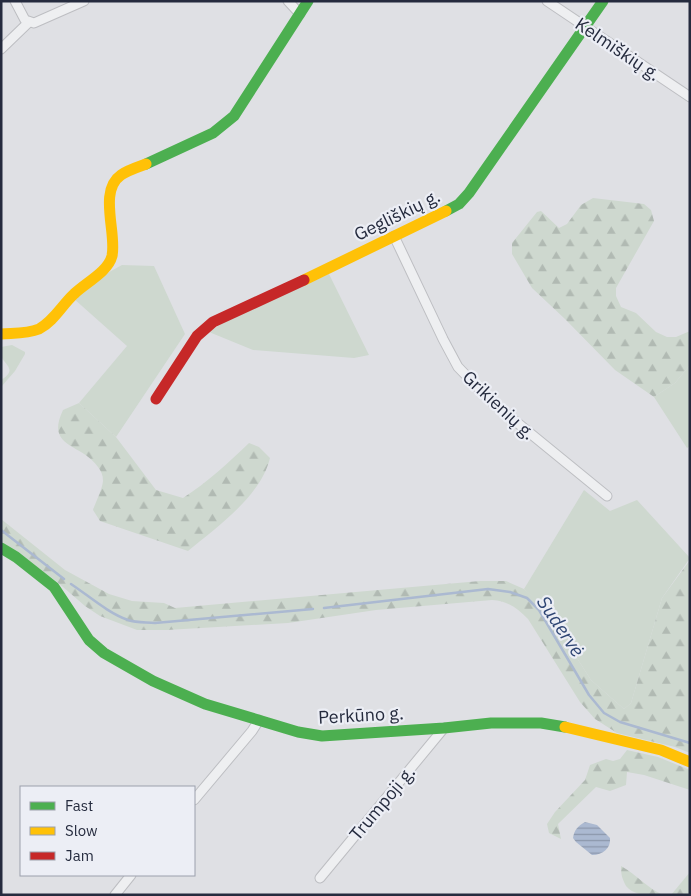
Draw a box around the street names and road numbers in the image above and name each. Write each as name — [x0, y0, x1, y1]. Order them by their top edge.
street label: Kelmiškių g. — [571, 12, 665, 86]
street label: Gegliškių g. — [350, 184, 444, 246]
street label: Grikienių g. — [458, 365, 540, 445]
street label: Perkūno g. — [318, 701, 404, 729]
street label: Trumpoji g. — [344, 761, 420, 845]

